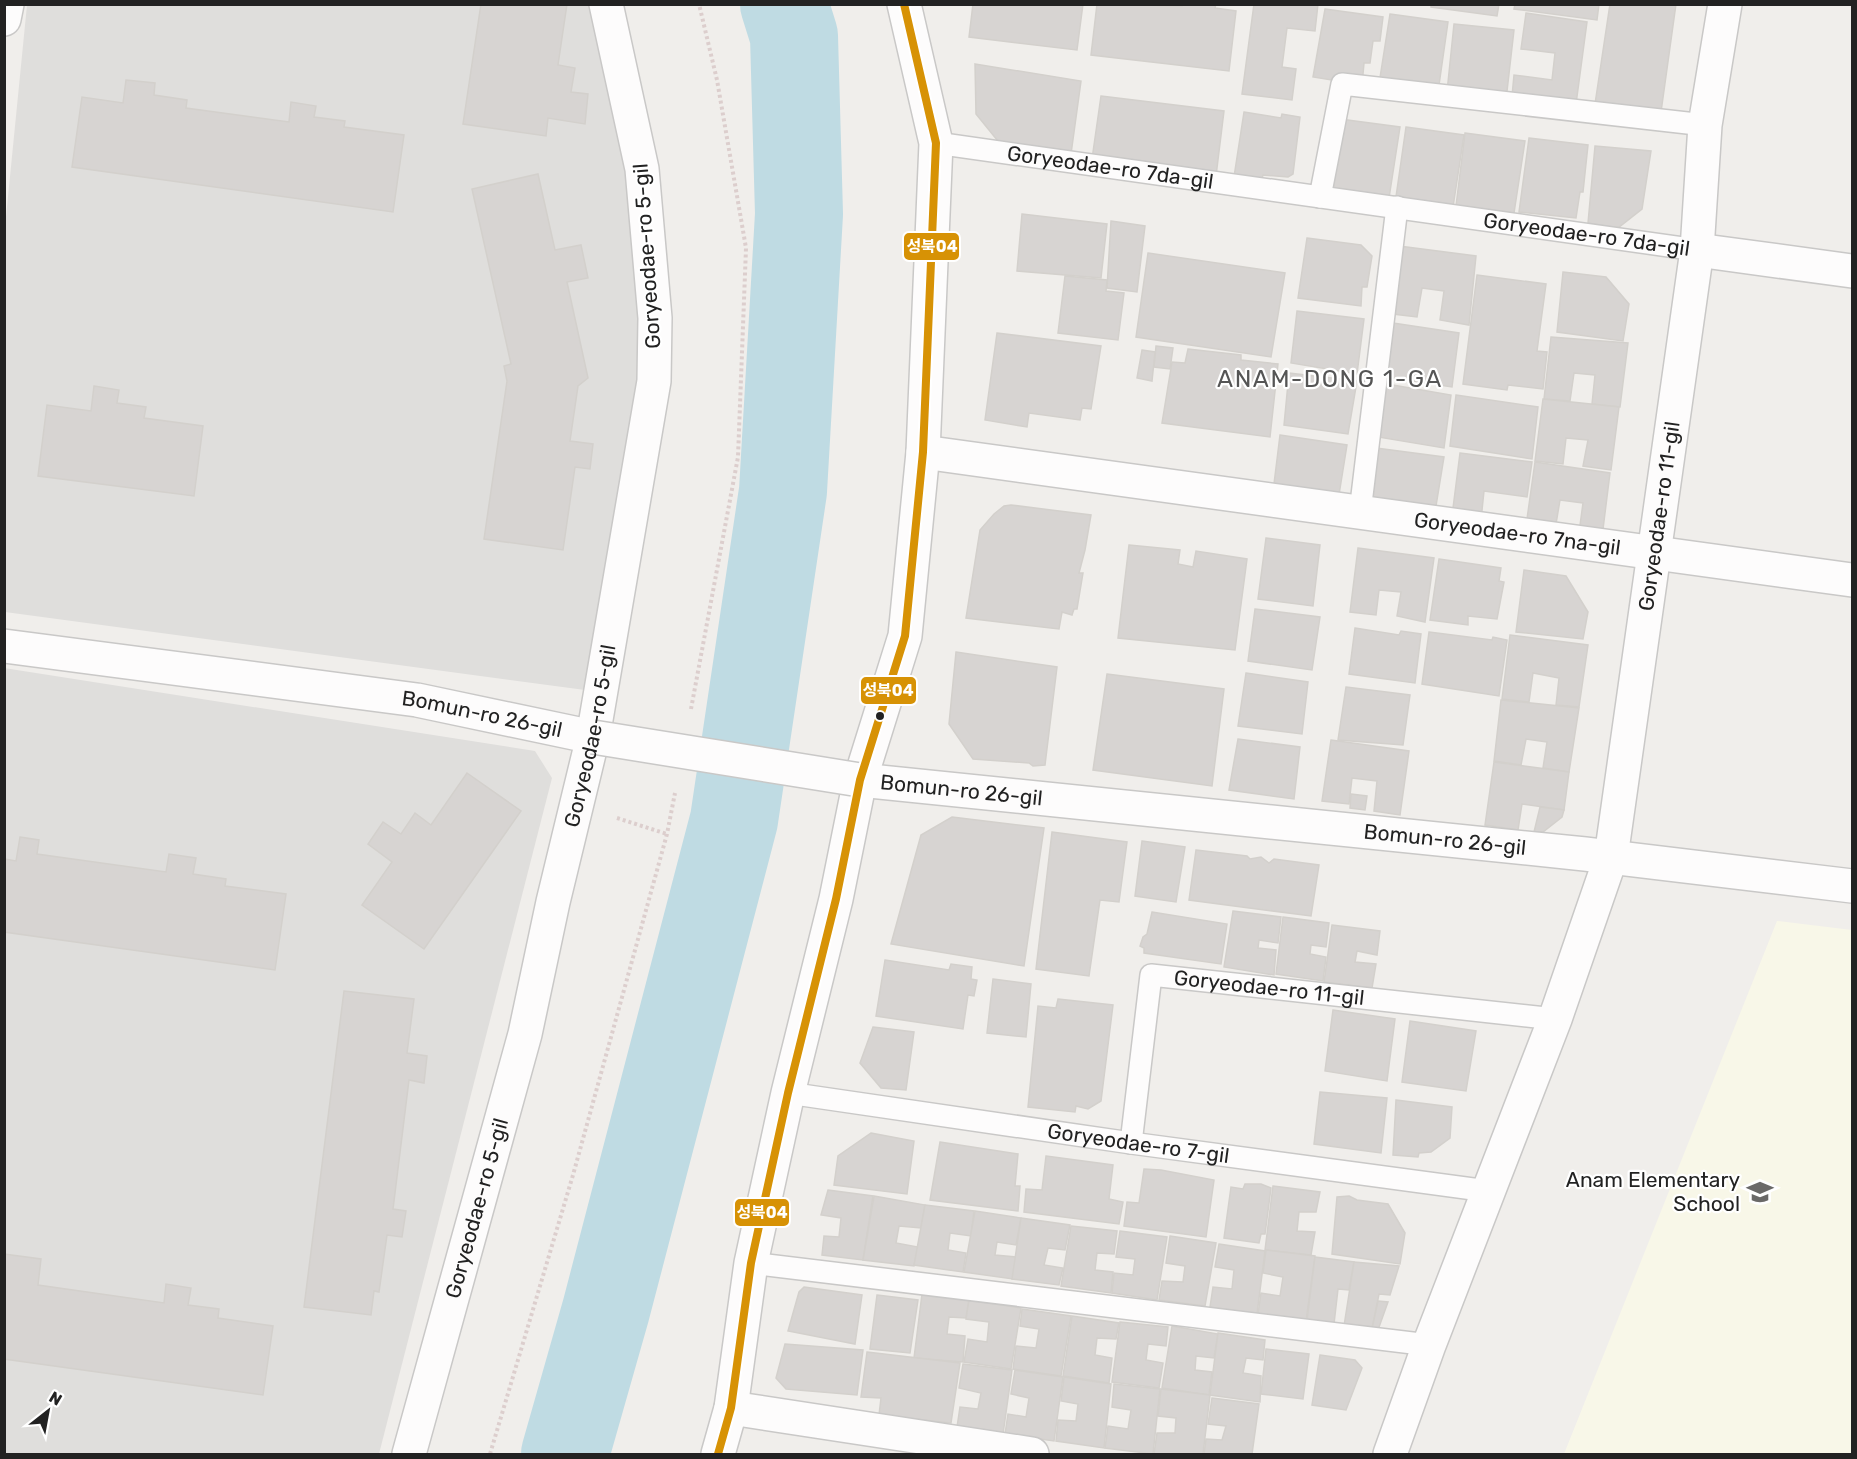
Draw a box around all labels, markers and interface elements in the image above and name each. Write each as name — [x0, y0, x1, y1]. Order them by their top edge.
street label: Goryeodae-ro 7da-gil — [1006, 140, 1215, 194]
street label: Goryeodae-ro 5-gil — [628, 163, 665, 350]
street label: Goryeodae-ro 7da-gil — [1482, 207, 1692, 261]
line badge: 성북04 — [903, 232, 960, 261]
text: 성북04 — [906, 237, 958, 256]
district label: ANAM-DONG 1-GA — [1217, 365, 1443, 393]
street label: Goryeodae-ro 11-gil — [1633, 420, 1685, 612]
street label: Goryeodae-ro 7na-gil — [1412, 507, 1622, 560]
street label: Goryeodae-ro 5-gil — [559, 643, 621, 830]
line badge: 성북04 — [860, 676, 917, 705]
text: 성북04 — [862, 681, 914, 700]
street label: Bomun-ro 26-gil — [400, 685, 565, 742]
unlabelled marker — [874, 710, 886, 722]
street label: Bomun-ro 26-gil — [879, 769, 1044, 811]
street label: Bomun-ro 26-gil — [1363, 818, 1527, 860]
street label: Goryeodae-ro 11-gil — [1173, 965, 1366, 1010]
street label: Goryeodae-ro 5-gil — [440, 1115, 513, 1301]
street label: Goryeodae-ro 7-gil — [1046, 1118, 1231, 1168]
place label: Anam Elementary School — [1566, 1167, 1740, 1216]
school or university icon: Anam Elementary School — [1745, 1177, 1775, 1207]
line badge: 성북04 — [734, 1198, 790, 1227]
text: 성북04 — [736, 1203, 788, 1222]
north arrow — [18, 1381, 78, 1441]
text: N — [46, 1387, 65, 1410]

